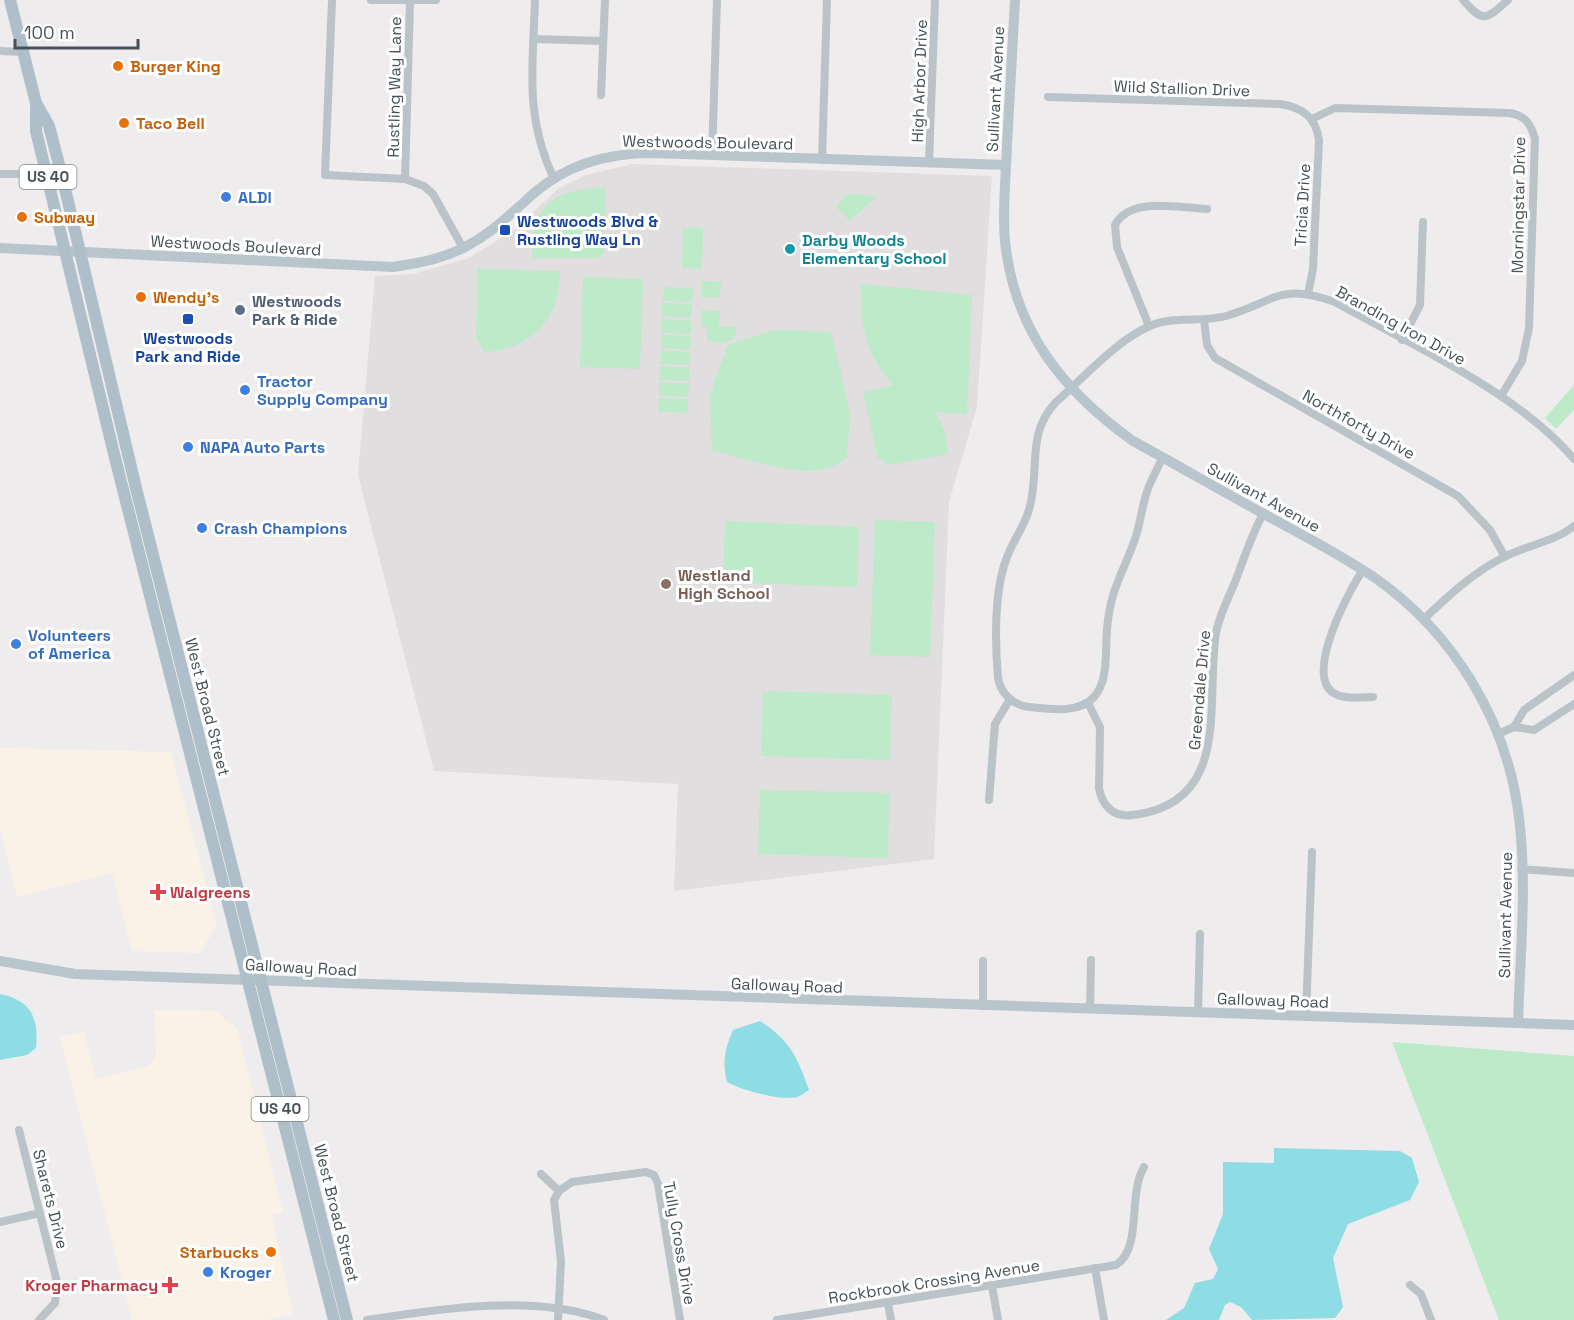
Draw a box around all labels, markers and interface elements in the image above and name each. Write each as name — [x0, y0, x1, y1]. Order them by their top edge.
scale bar — [15, 12, 138, 50]
street label: Rustling Way Lane — [383, 16, 406, 158]
street label: High Arbor Drive — [907, 19, 932, 143]
text: 100 m — [24, 21, 75, 44]
street label: Sullivant Avenue — [982, 25, 1009, 153]
place label: Burger King — [130, 56, 221, 77]
marker: Burger King — [111, 59, 125, 73]
street label: Wild Stallion Drive — [1113, 76, 1251, 101]
place label: Taco Bell — [136, 113, 205, 134]
marker: Taco Bell — [117, 116, 131, 130]
street label: Westwoods Boulevard — [622, 131, 794, 154]
street label: Morningstar Drive — [1507, 136, 1530, 274]
street label: Tricia Drive — [1290, 163, 1315, 247]
road number: US 40 — [20, 165, 76, 189]
place label: ALDI — [238, 187, 272, 208]
marker: ALDI — [219, 190, 233, 204]
place label: Subway — [34, 207, 95, 228]
marker: Subway — [15, 210, 29, 224]
place label: Westwoods Blvd & Rustling Way Ln — [517, 211, 658, 250]
marker: Westwoods Blvd & Rustling Way Ln — [498, 223, 512, 237]
place label: Darby Woods Elementary School — [802, 230, 946, 269]
street label: Westwoods Boulevard — [150, 231, 322, 260]
marker: Darby Woods Elementary School — [783, 242, 797, 256]
street label: Branding Iron Drive — [1332, 281, 1469, 370]
place label: Wendy's — [153, 287, 219, 308]
marker: Wendy's — [134, 290, 148, 304]
place label: Westwoods Park & Ride — [252, 291, 342, 330]
marker: Westwoods Park & Ride — [233, 303, 247, 317]
marker: Westwoods Park and Ride — [181, 312, 195, 326]
place label: Westwoods Park and Ride — [135, 328, 241, 367]
place label: Tractor Supply Company — [257, 371, 388, 410]
marker: Tractor Supply Company — [238, 383, 252, 397]
street label: Northforty Drive — [1299, 385, 1419, 464]
place label: NAPA Auto Parts — [200, 437, 325, 458]
marker: NAPA Auto Parts — [181, 440, 195, 454]
street label: Sullivant Avenue — [1203, 458, 1324, 537]
place label: Crash Champions — [214, 518, 348, 539]
marker: Crash Champions — [195, 521, 209, 535]
place label: Westland High School — [678, 565, 770, 604]
marker: Westland High School — [659, 577, 673, 591]
place label: Volunteers of America — [28, 625, 111, 664]
street label: Greendale Drive — [1184, 629, 1215, 751]
street label: West Broad Street — [180, 636, 235, 778]
marker: Volunteers of America — [9, 637, 23, 651]
street label: Sullivant Avenue — [1494, 852, 1517, 978]
place label: Walgreens — [170, 882, 251, 903]
marker: Walgreens — [151, 885, 165, 899]
street label: Galloway Road — [244, 954, 358, 981]
street label: Galloway Road — [731, 973, 843, 998]
street label: Galloway Road — [1217, 988, 1329, 1013]
road number: US 40 — [252, 1097, 308, 1121]
street label: West Broad Street — [309, 1142, 364, 1284]
street label: Sharets Drive — [28, 1147, 73, 1251]
street label: Tully Cross Drive — [658, 1180, 701, 1306]
place label: Starbucks — [180, 1242, 259, 1263]
marker: Starbucks — [264, 1245, 278, 1259]
street label: Rockbrook Crossing Avenue — [827, 1254, 1041, 1309]
place label: Kroger — [220, 1262, 272, 1283]
marker: Kroger — [201, 1265, 215, 1279]
place label: Kroger Pharmacy — [25, 1275, 158, 1296]
marker: Kroger Pharmacy — [163, 1278, 177, 1292]

